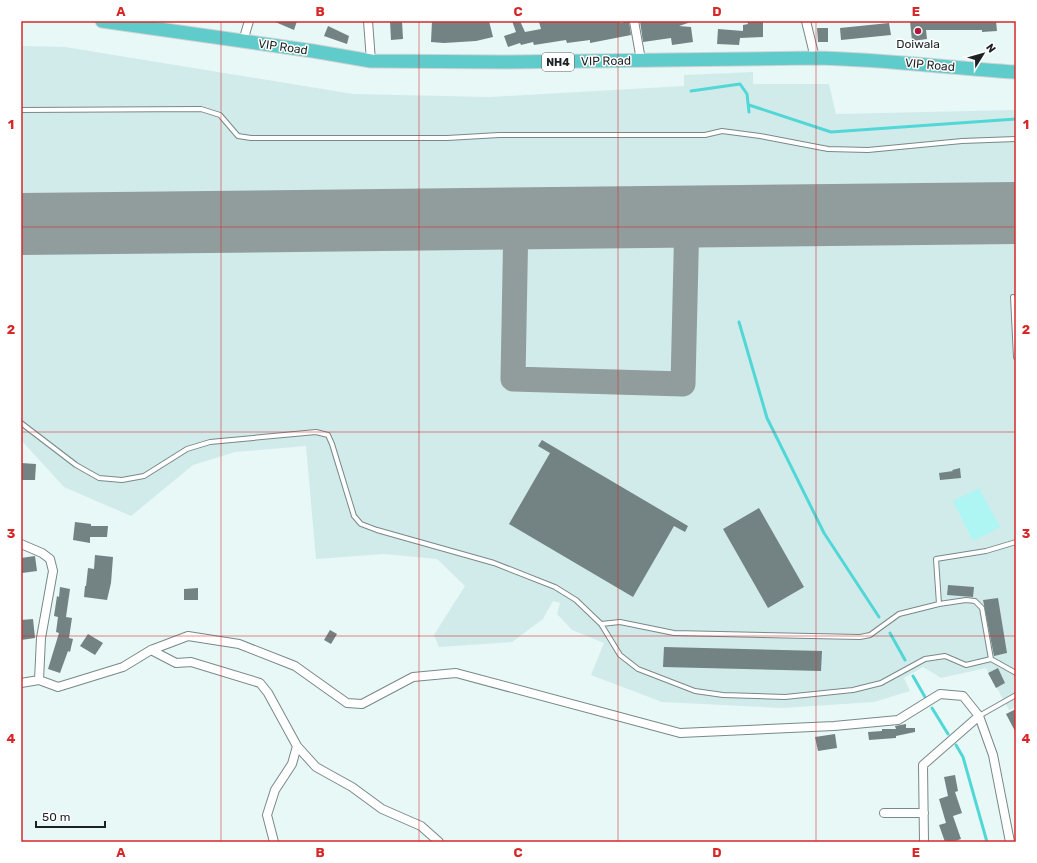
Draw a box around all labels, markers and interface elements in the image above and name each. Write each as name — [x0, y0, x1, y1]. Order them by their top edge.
text: A — [116, 4, 126, 19]
text: B — [315, 4, 325, 19]
text: C — [513, 4, 523, 19]
text: D — [712, 4, 722, 19]
text: E — [912, 4, 920, 19]
marker: Doiwala — [913, 26, 923, 36]
north arrow — [963, 34, 1003, 74]
street label: VIP Road — [257, 37, 309, 57]
place label: Doiwala — [896, 37, 940, 51]
text: N — [983, 41, 998, 55]
road number: NH4 — [542, 53, 574, 71]
street label: VIP Road — [581, 54, 631, 68]
street label: VIP Road — [905, 56, 955, 74]
text: 1 — [8, 117, 14, 132]
text: 1 — [1023, 117, 1029, 132]
text: 2 — [7, 322, 15, 337]
text: 2 — [1022, 322, 1030, 337]
text: 3 — [7, 526, 16, 541]
text: 3 — [1022, 526, 1031, 541]
text: 4 — [7, 731, 16, 746]
text: 4 — [1022, 731, 1031, 746]
scale bar — [36, 803, 105, 829]
text: 50 m — [42, 810, 70, 824]
text: A — [116, 845, 126, 860]
text: B — [315, 845, 325, 860]
text: C — [513, 845, 523, 860]
text: D — [712, 845, 722, 860]
text: E — [912, 845, 920, 860]

